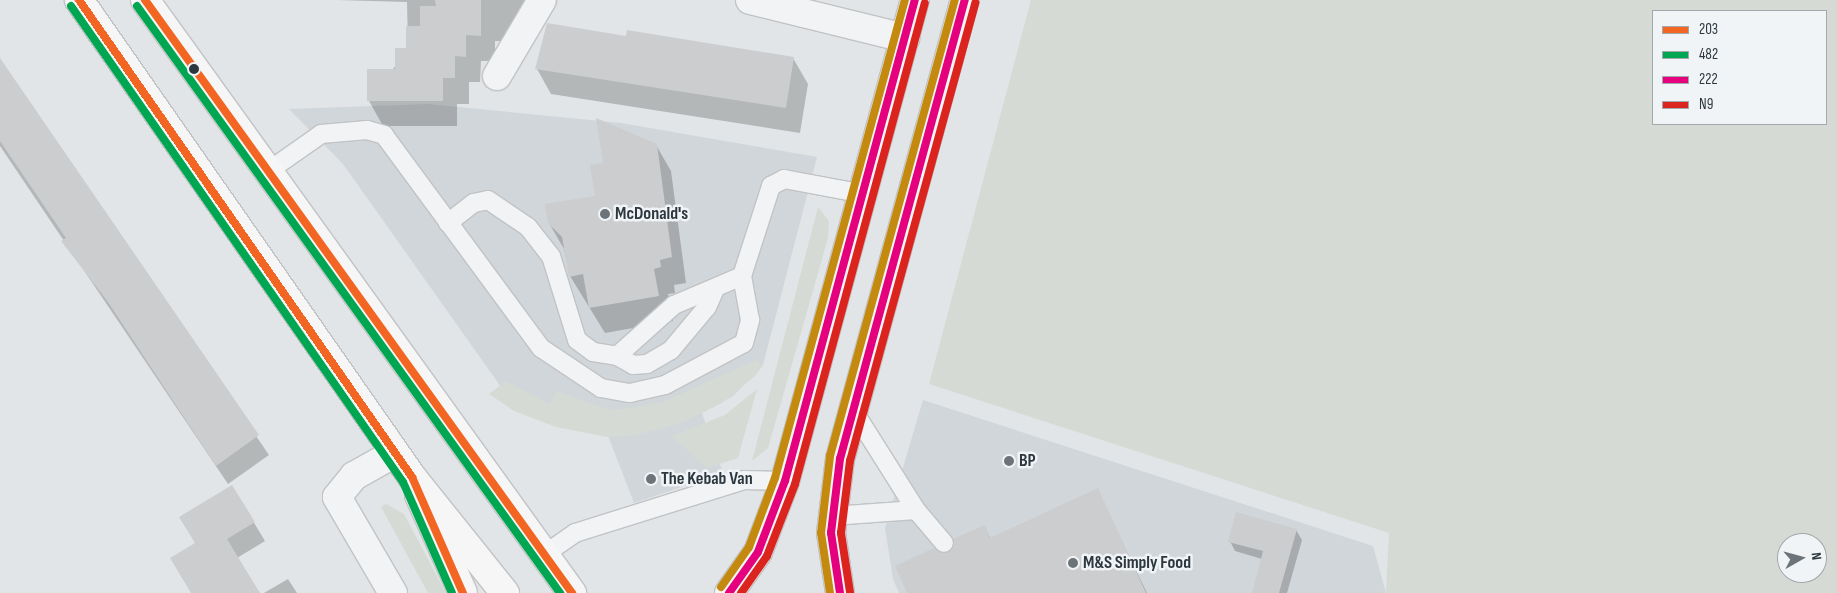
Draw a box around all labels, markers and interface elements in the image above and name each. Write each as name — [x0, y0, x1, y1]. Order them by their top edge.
legend — [1652, 10, 1827, 125]
text: 203 — [1699, 20, 1718, 39]
text: 482 — [1699, 45, 1718, 64]
unlabelled marker — [189, 64, 199, 74]
text: 222 — [1699, 70, 1718, 89]
text: N9 — [1699, 95, 1713, 114]
place label: McDonald's — [615, 203, 688, 225]
marker: McDonald's — [599, 208, 611, 220]
place label: BP — [1019, 450, 1036, 472]
marker: BP — [1003, 455, 1015, 467]
place label: The Kebab Van — [661, 468, 753, 490]
marker: The Kebab Van — [645, 473, 657, 485]
north arrow — [1777, 533, 1827, 583]
text: N — [1807, 551, 1825, 561]
place label: M&S Simply Food — [1083, 552, 1191, 574]
marker: M&S Simply Food — [1067, 557, 1079, 569]

